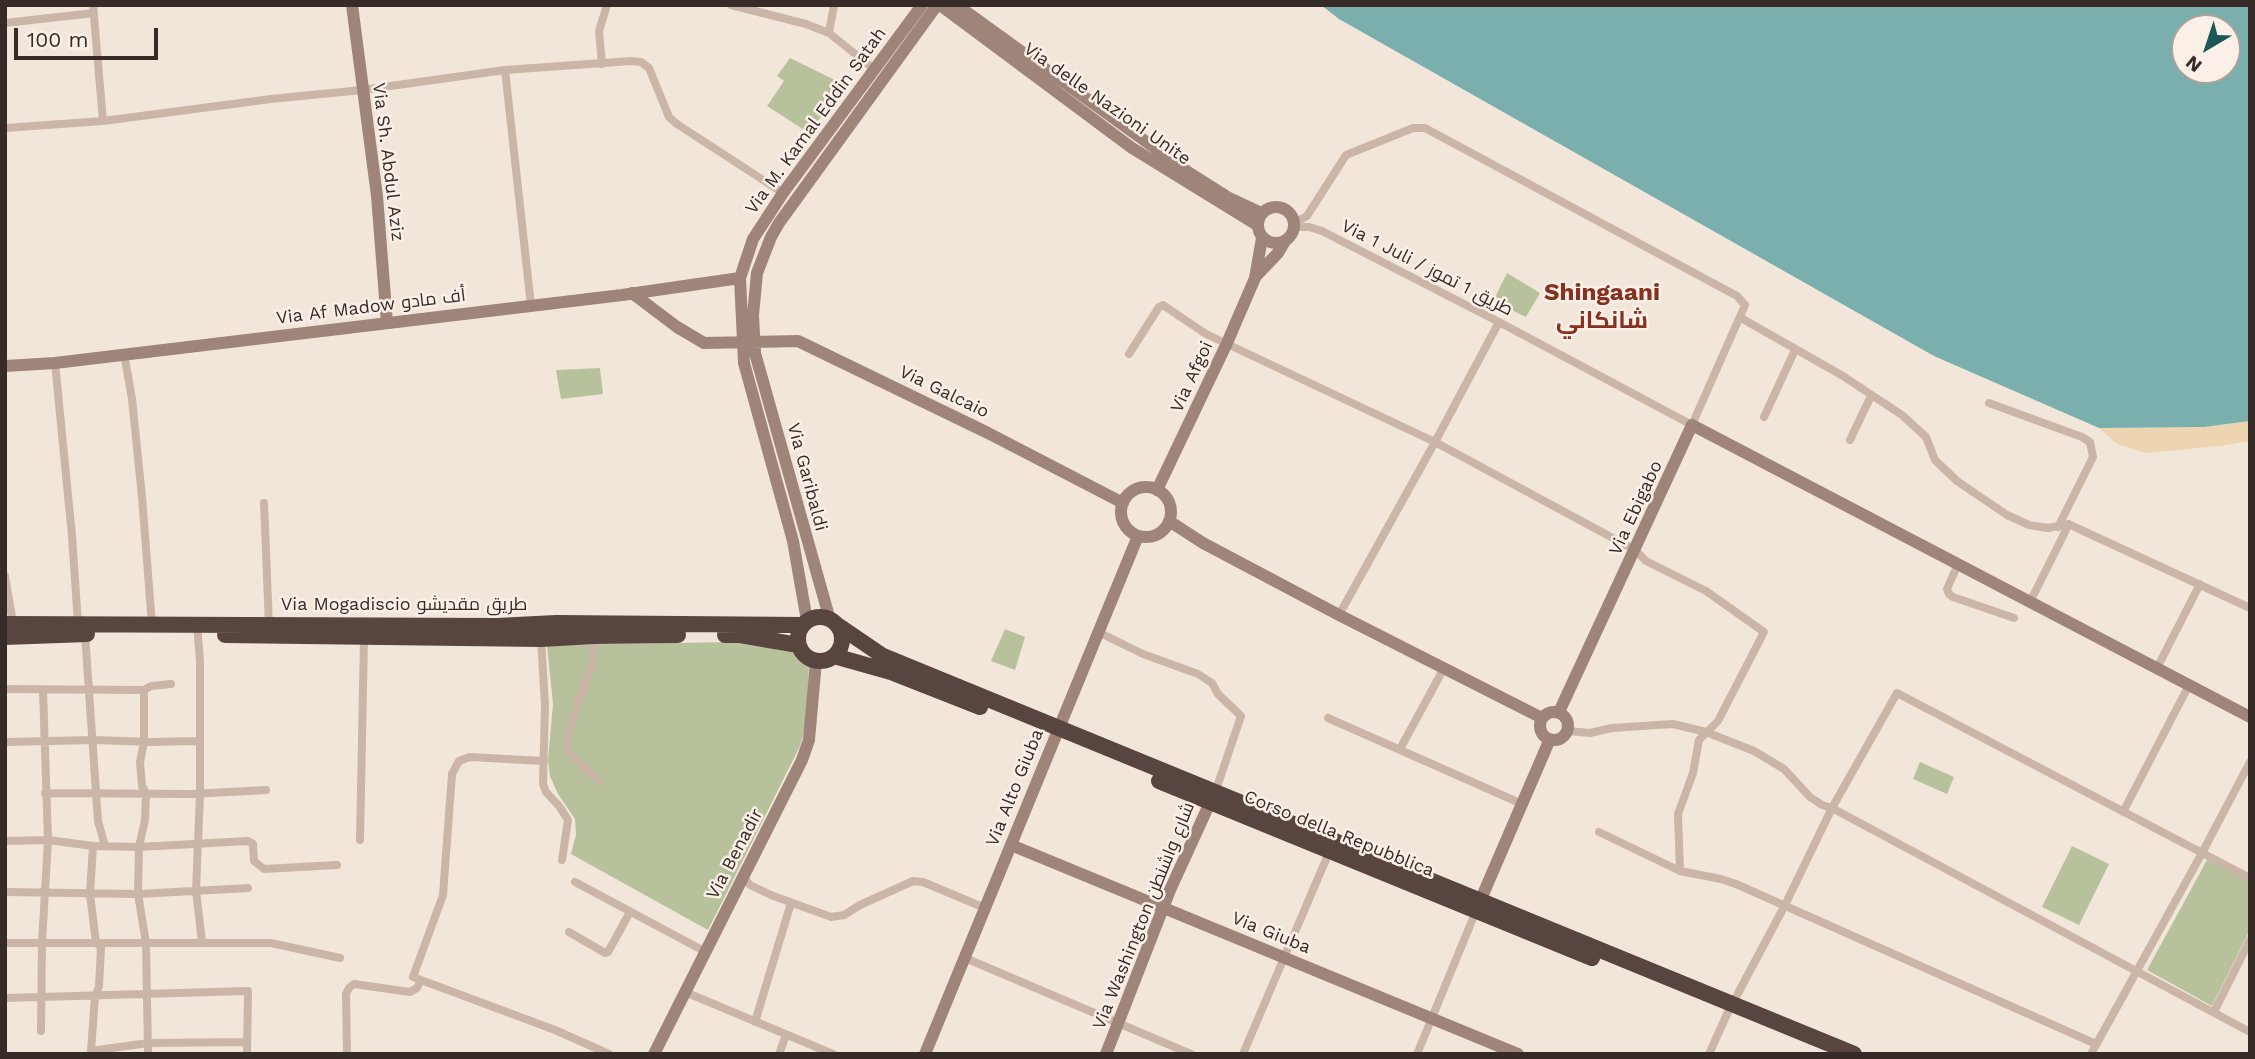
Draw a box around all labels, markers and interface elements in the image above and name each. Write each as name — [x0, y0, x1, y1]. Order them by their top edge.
scale bar — [18, 14, 161, 58]
north arrow — [2171, 14, 2241, 84]
street label: Via M. Kamal Eddin Satah — [741, 23, 891, 219]
text: 100 m — [27, 27, 89, 52]
street label: Via delle Nazioni Unite — [1019, 38, 1195, 170]
text: N — [2181, 51, 2206, 78]
street label: Via Sh. Abdul Aziz — [368, 82, 408, 242]
street label: Via 1 Juli / طريق 1 تموز — [1337, 215, 1517, 321]
district label: Shingaani شانكاني — [1544, 279, 1660, 335]
street label: Via Af Madow أف مادو — [275, 285, 467, 329]
street label: Via Afgoi — [1166, 338, 1218, 416]
street label: Via Galcaio — [896, 361, 992, 423]
street label: Via Garibaldi — [782, 421, 832, 533]
street label: Via Ebigabo — [1605, 457, 1667, 559]
street label: Via Mogadiscio طريق مقديشو — [281, 594, 527, 616]
street label: Via Alto Giuba — [982, 726, 1048, 850]
street label: Corso della Repubblica — [1241, 786, 1437, 882]
street label: Via Washington شارع واشنطن — [1088, 799, 1200, 1033]
street label: Via Benadir — [702, 805, 768, 903]
street label: Via Giuba — [1228, 907, 1314, 959]

